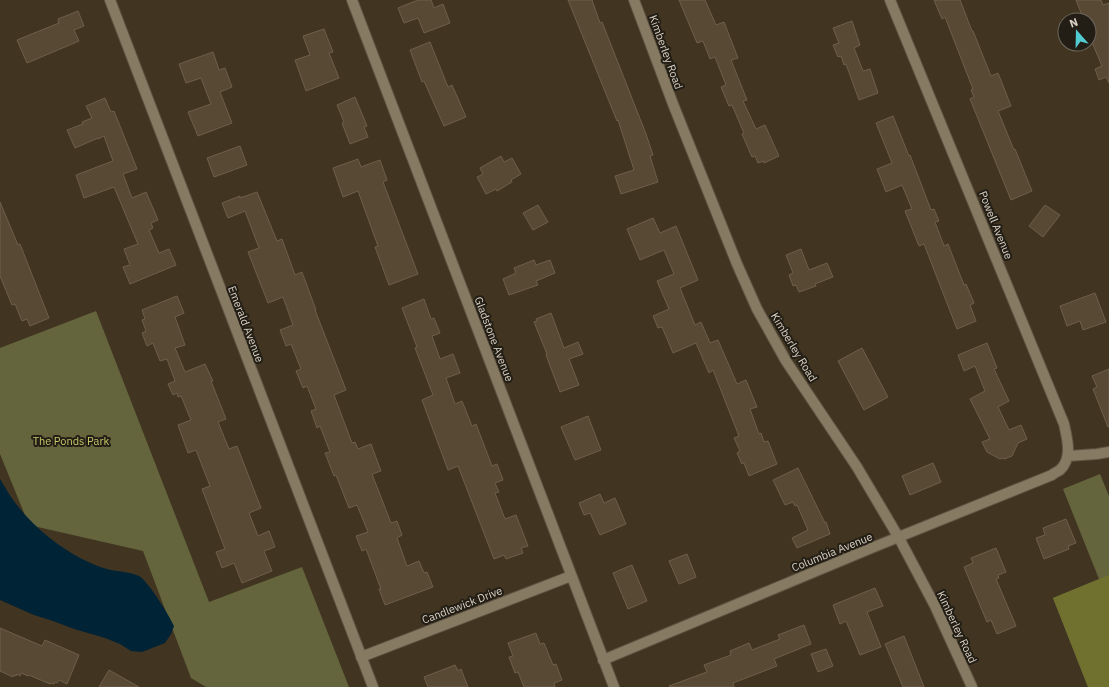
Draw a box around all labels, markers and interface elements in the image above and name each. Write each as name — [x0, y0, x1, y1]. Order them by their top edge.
north arrow — [1057, 12, 1097, 52]
street label: Kimberley Road — [646, 13, 686, 91]
text: N — [1067, 15, 1080, 31]
street label: Powell Avenue — [976, 189, 1016, 261]
street label: Emerald Avenue — [225, 284, 267, 364]
street label: Gladstone Avenue — [471, 295, 517, 383]
street label: Kimberley Road — [768, 310, 820, 384]
park label: The Ponds Park — [33, 434, 110, 448]
street label: Columbia Avenue — [789, 529, 875, 575]
street label: Candlewick Drive — [420, 583, 504, 627]
street label: Kimberley Road — [934, 589, 980, 665]

